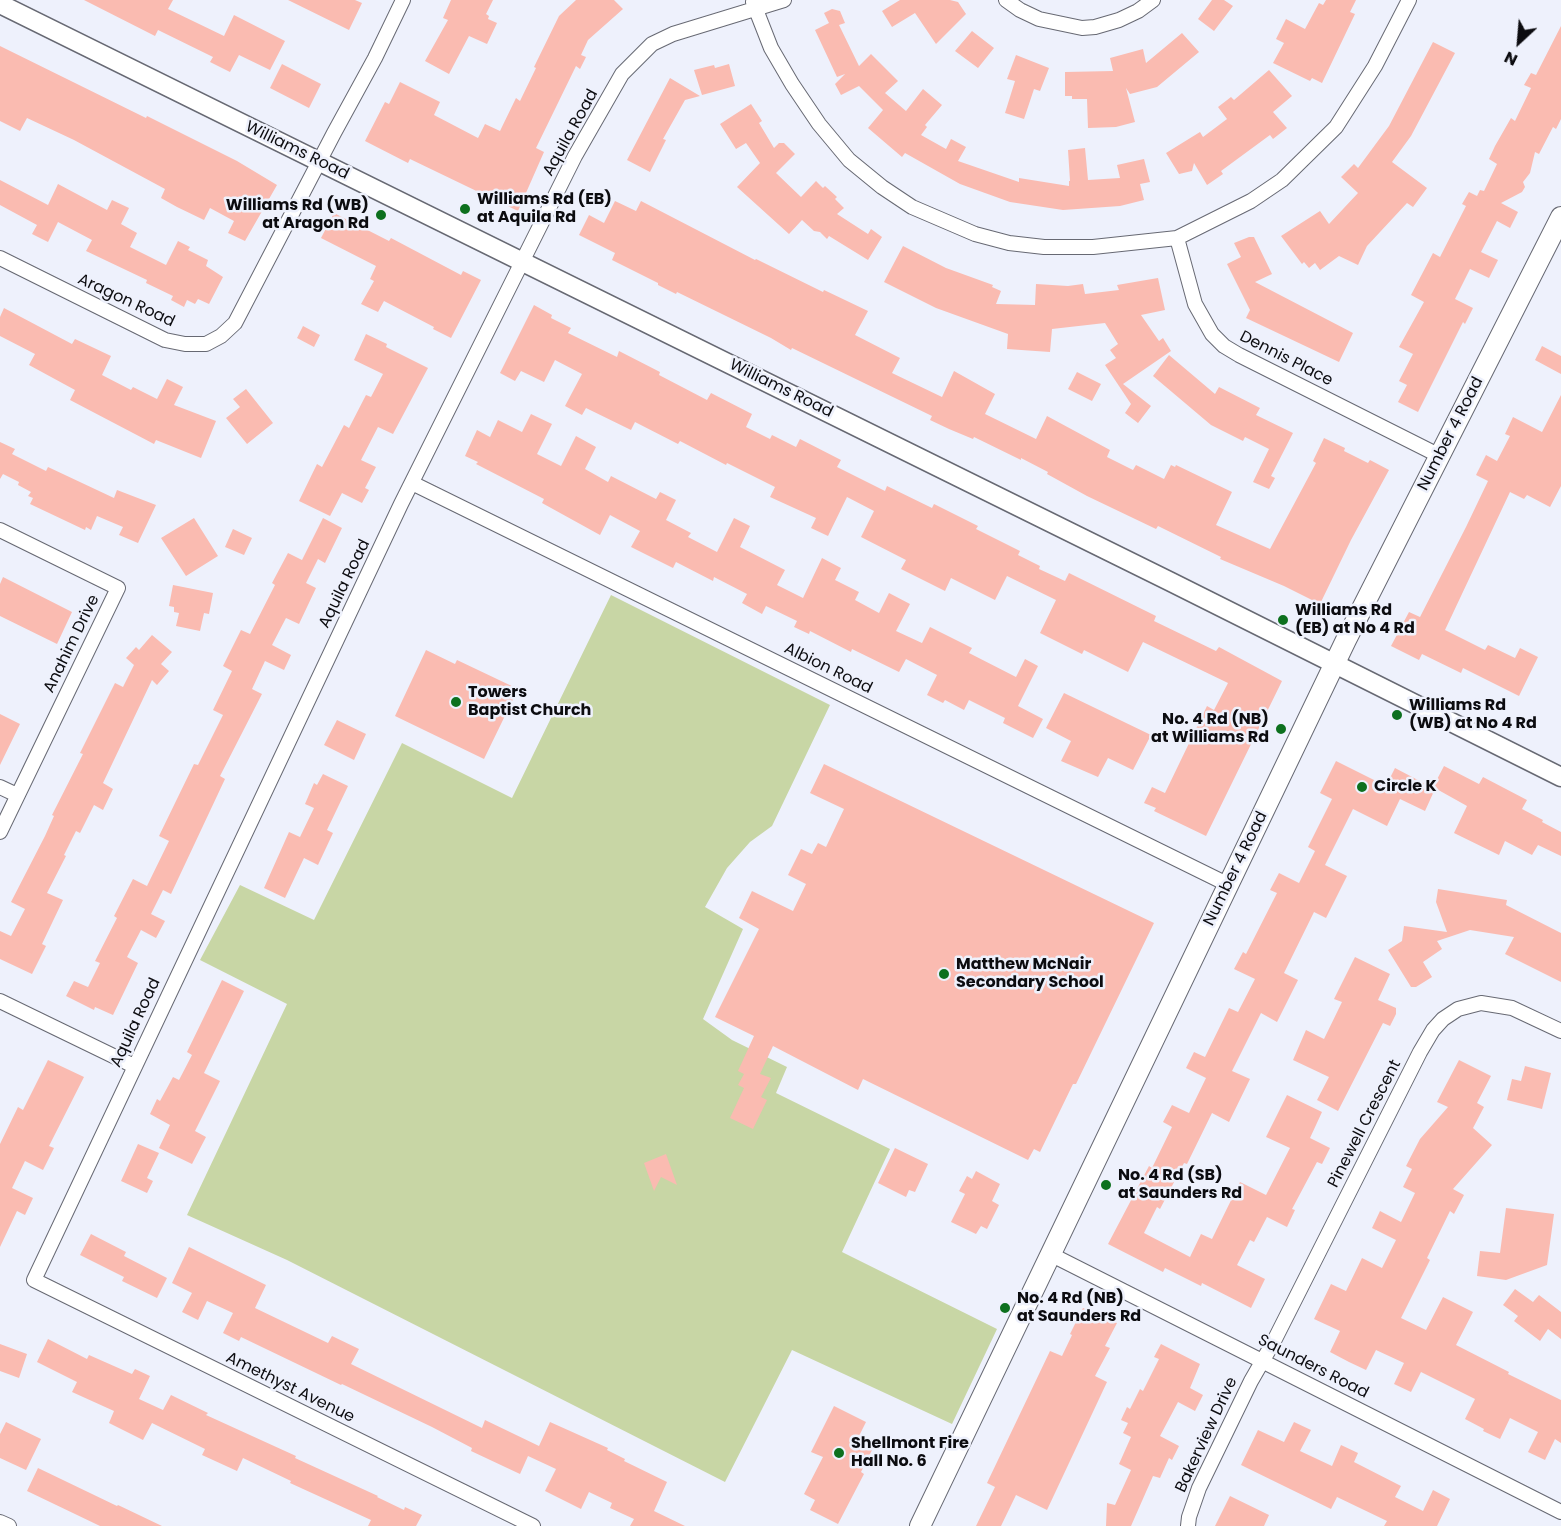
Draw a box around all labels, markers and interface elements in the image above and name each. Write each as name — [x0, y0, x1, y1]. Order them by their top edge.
north arrow — [1489, 12, 1549, 72]
text: N — [1500, 46, 1521, 72]
street label: Aquila Road — [539, 86, 603, 180]
street label: Williams Road — [242, 118, 352, 184]
place label: Williams Rd (EB) at Aquila Rd — [477, 190, 612, 228]
place label: Williams Rd (WB) at Aragon Rd — [226, 196, 369, 234]
marker: Williams Rd (EB) at Aquila Rd — [458, 202, 472, 216]
marker: Williams Rd (WB) at Aragon Rd — [374, 208, 388, 222]
street label: Aragon Road — [74, 270, 178, 332]
street label: Dennis Place — [1236, 327, 1336, 391]
street label: Williams Road — [726, 356, 836, 422]
street label: Number 4 Road — [1414, 374, 1488, 494]
street label: Aquila Road — [315, 536, 375, 632]
street label: Anahim Drive — [40, 592, 104, 696]
place label: Williams Rd (EB) at No 4 Rd — [1295, 601, 1415, 639]
marker: Williams Rd (EB) at No 4 Rd — [1276, 613, 1290, 627]
street label: Albion Road — [781, 639, 875, 699]
place label: Towers Baptist Church — [468, 683, 591, 721]
marker: Towers Baptist Church — [449, 695, 463, 709]
place label: Williams Rd (WB) at No 4 Rd — [1409, 696, 1537, 734]
marker: Williams Rd (WB) at No 4 Rd — [1390, 708, 1404, 722]
place label: No. 4 Rd (NB) at Williams Rd — [1151, 710, 1269, 748]
marker: No. 4 Rd (NB) at Williams Rd — [1274, 722, 1288, 736]
place label: Circle K — [1374, 777, 1437, 797]
marker: Circle K — [1355, 780, 1369, 794]
street label: Number 4 Road — [1200, 809, 1272, 929]
place label: Matthew McNair Secondary School — [956, 955, 1104, 993]
marker: Matthew McNair Secondary School — [937, 967, 951, 981]
street label: Aquila Road — [107, 975, 165, 1071]
street label: Pinewell Crescent — [1324, 1057, 1406, 1191]
place label: No. 4 Rd (SB) at Saunders Rd — [1118, 1166, 1242, 1204]
marker: No. 4 Rd (SB) at Saunders Rd — [1099, 1178, 1113, 1192]
place label: No. 4 Rd (NB) at Saunders Rd — [1017, 1289, 1141, 1327]
marker: No. 4 Rd (NB) at Saunders Rd — [998, 1301, 1012, 1315]
street label: Saunders Road — [1254, 1331, 1372, 1403]
street label: Amethyst Avenue — [223, 1349, 357, 1427]
street label: Bakerview Drive — [1172, 1374, 1242, 1496]
place label: Shellmont Fire Hall No. 6 — [851, 1434, 969, 1472]
marker: Shellmont Fire Hall No. 6 — [832, 1446, 846, 1460]

